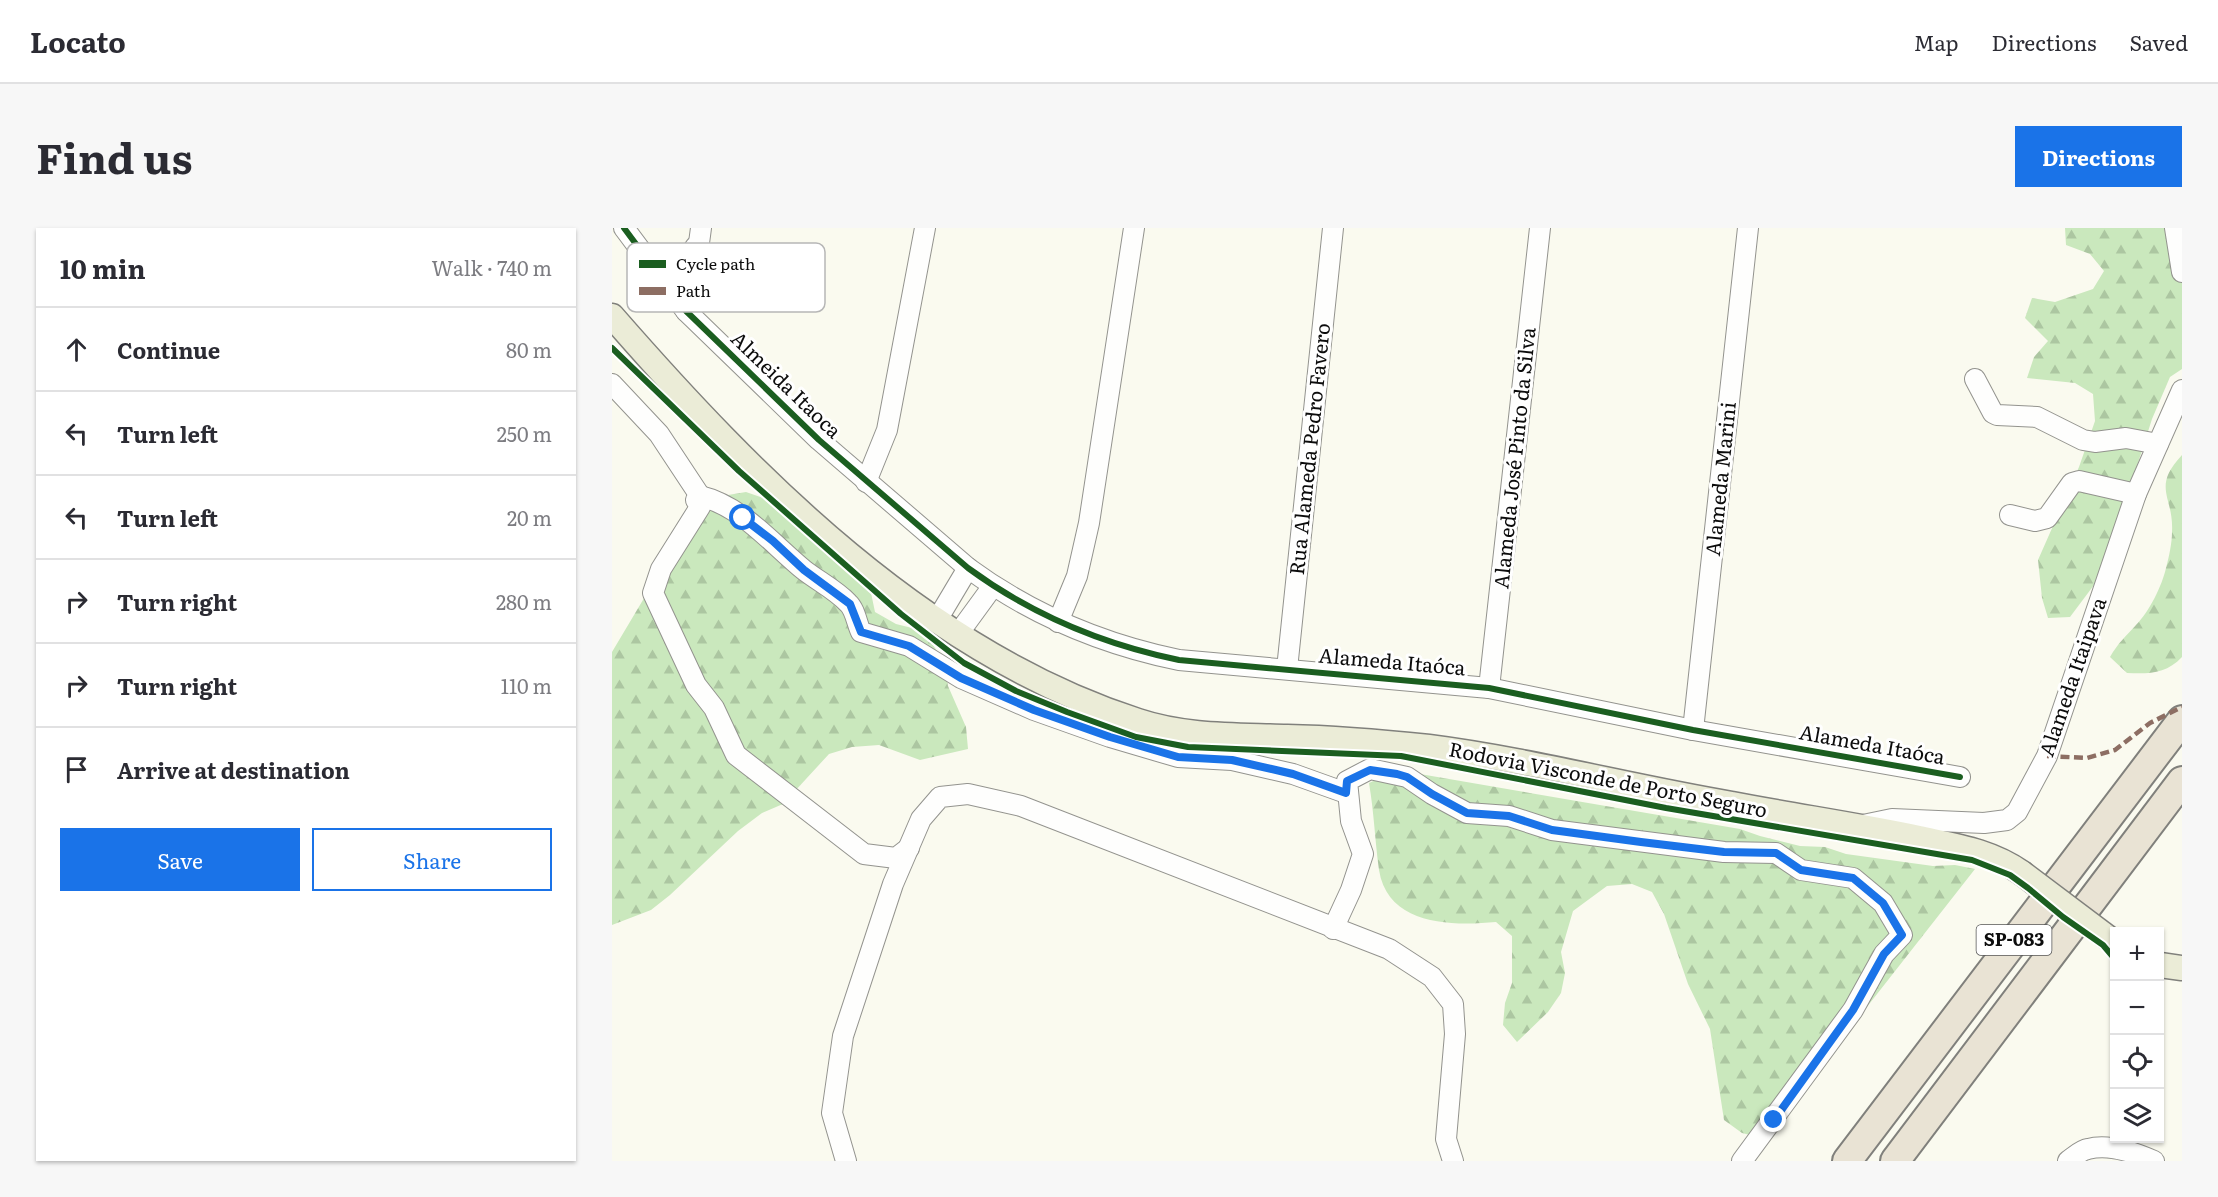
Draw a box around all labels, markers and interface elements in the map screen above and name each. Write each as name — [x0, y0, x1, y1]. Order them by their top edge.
text: Locato — [30, 20, 126, 62]
text: Map — [1914, 26, 1959, 57]
text: Directions — [1992, 26, 2097, 57]
text: Saved — [2130, 26, 2188, 57]
text: Find us — [36, 125, 193, 187]
button: Directions — [2015, 126, 2182, 187]
legend — [627, 243, 825, 312]
text: 10 min — [60, 248, 145, 287]
text: Cycle path — [676, 251, 756, 275]
text: Walk · 740 m — [431, 252, 552, 282]
text: Path — [676, 278, 711, 302]
street label: Rua Alameda Pedro Favero — [1280, 321, 1336, 576]
street label: Almeida Itaoca — [725, 323, 850, 444]
street label: Alameda José Pinto da Silva — [1484, 325, 1542, 590]
icon: ahead — [60, 333, 93, 366]
text: Continue — [117, 333, 220, 366]
text: 80 m — [506, 334, 552, 364]
street label: Alameda Marini — [1696, 400, 1742, 557]
icon: left — [60, 417, 93, 450]
text: Turn left — [117, 417, 218, 450]
text: 250 m — [497, 418, 552, 448]
icon: left — [60, 501, 93, 534]
text: Turn left — [117, 501, 218, 534]
text: 20 m — [507, 502, 552, 532]
route start — [729, 504, 755, 530]
icon: right — [60, 585, 93, 618]
text: Turn right — [117, 585, 237, 618]
text: 280 m — [496, 586, 552, 616]
street label: Alameda Itaipava — [2030, 593, 2112, 760]
street label: Alameda Itaóca — [1317, 639, 1467, 681]
icon: right — [60, 669, 93, 702]
text: Turn right — [117, 669, 237, 702]
text: 110 m — [501, 670, 552, 700]
street label: Alameda Itaóca — [1797, 715, 1948, 771]
street label: Rodovia Visconde de Porto Seguro — [1447, 732, 1770, 824]
icon: arrive — [60, 753, 93, 786]
text: Arrive at destination — [117, 753, 350, 786]
button: Save — [60, 828, 300, 891]
button: Share — [312, 828, 552, 891]
road number: SP-083 — [1976, 925, 2052, 955]
map controls — [2110, 927, 2164, 1143]
button: + — [2110, 927, 2164, 981]
button: − — [2110, 981, 2164, 1035]
button: locate — [2110, 1035, 2164, 1089]
button: layers — [2110, 1089, 2164, 1143]
route end — [1760, 1106, 1786, 1132]

